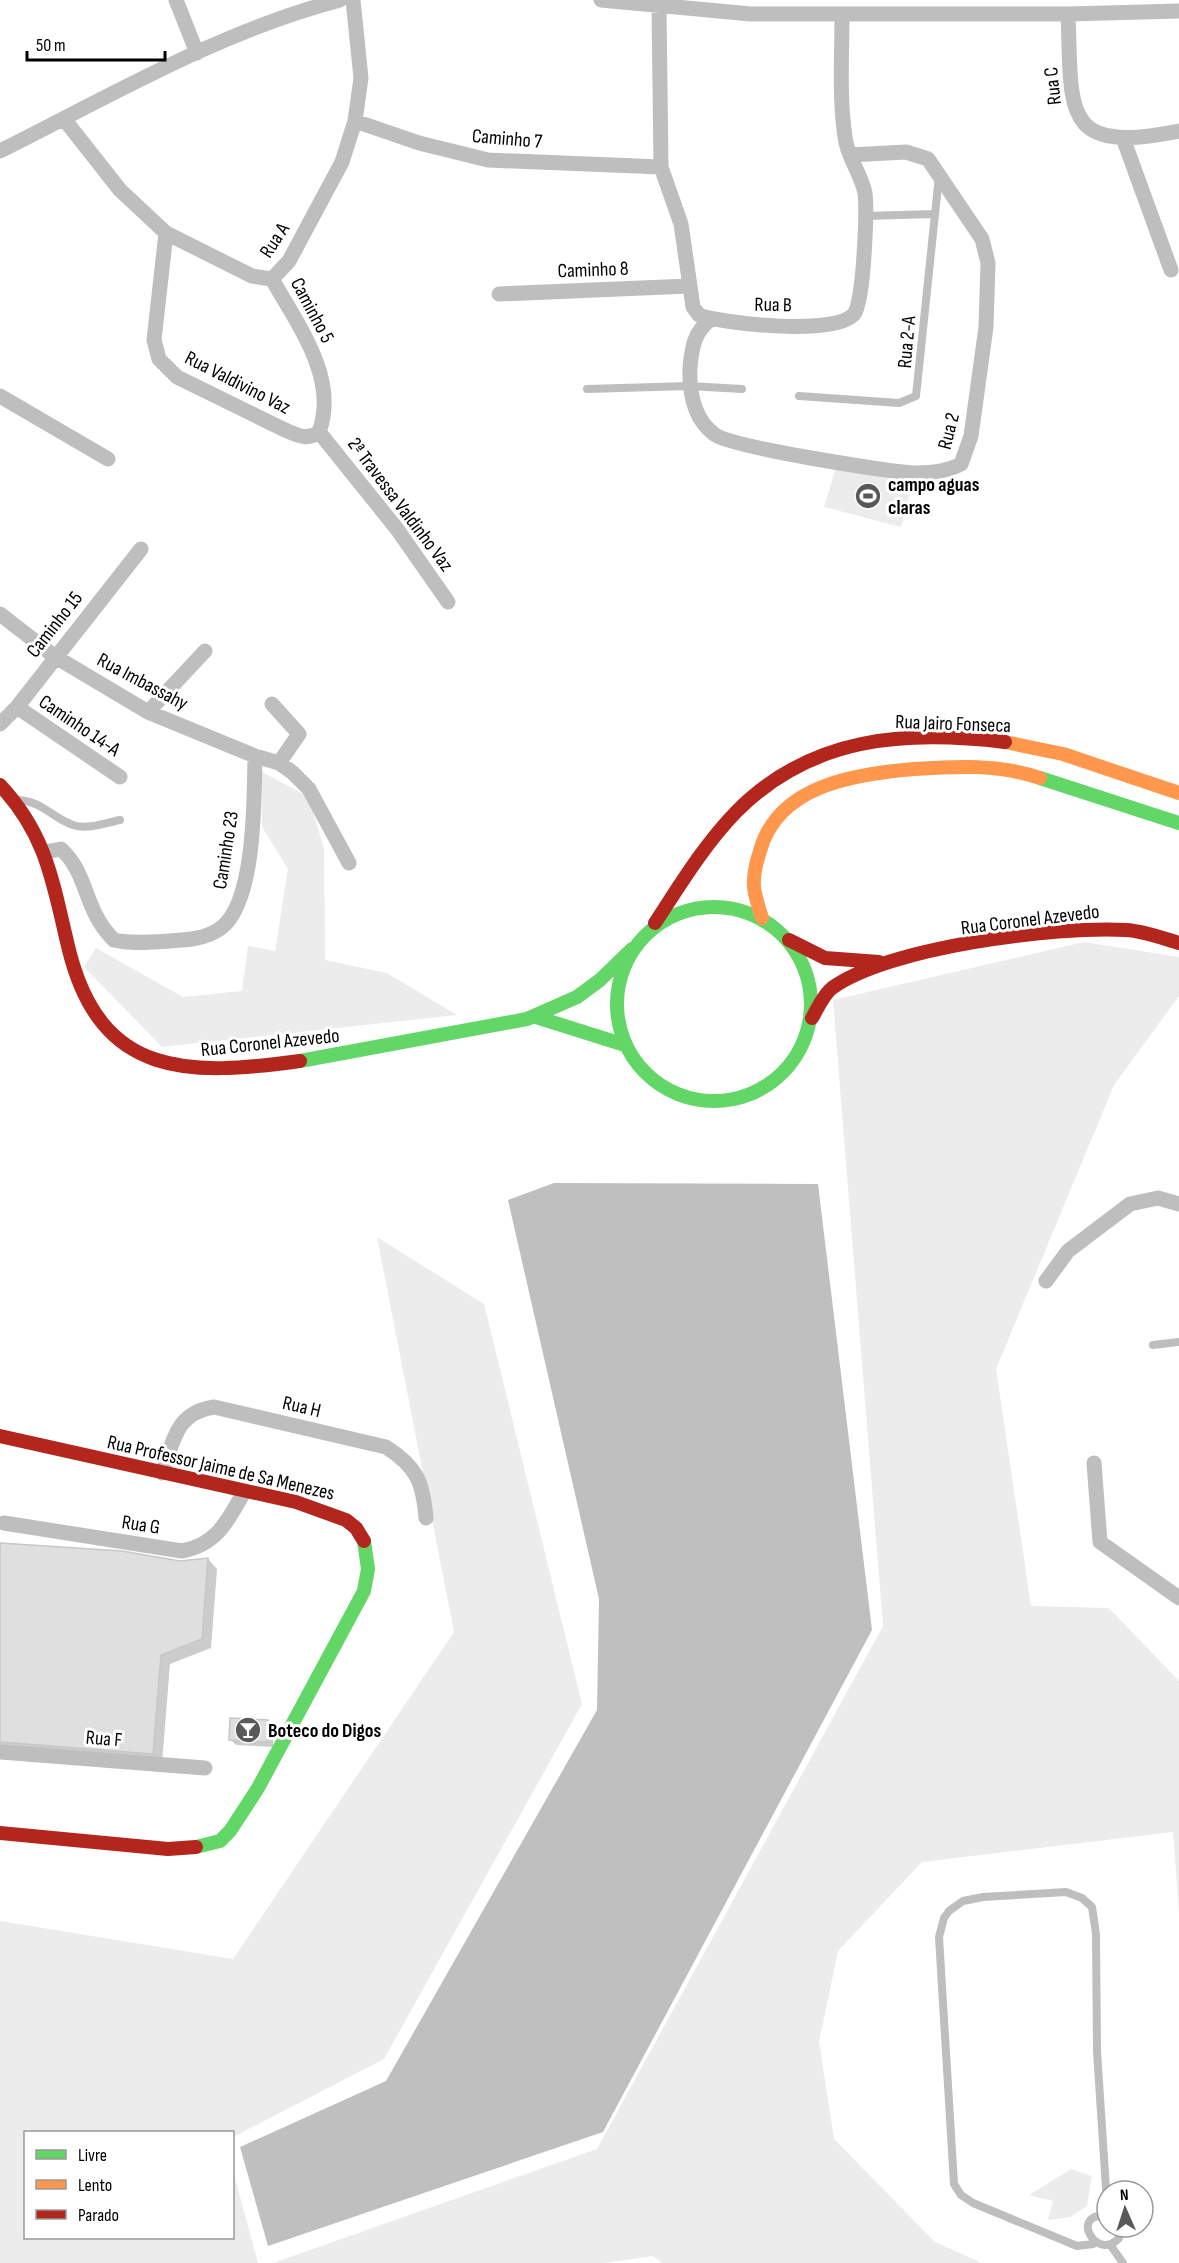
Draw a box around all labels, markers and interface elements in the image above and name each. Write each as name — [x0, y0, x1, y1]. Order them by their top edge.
scale bar — [27, 24, 165, 62]
text: 50 m — [36, 35, 66, 56]
street label: Rua C — [1039, 66, 1067, 106]
street label: Caminho 7 — [471, 124, 543, 154]
street label: Rua A — [255, 218, 295, 263]
street label: Caminho 8 — [557, 257, 629, 283]
street label: Caminho 5 — [285, 274, 339, 347]
street label: Rua B — [754, 293, 792, 317]
street label: Rua 2-A — [893, 315, 921, 369]
street label: Rua Valdivino Vaz — [181, 346, 294, 420]
street label: Rua 2 — [933, 411, 965, 452]
street label: 2ª Travessa Valdinho Vaz — [342, 433, 458, 576]
place label: campo aguas claras — [888, 473, 980, 520]
sports icon: campo aguas claras — [853, 481, 883, 511]
street label: Caminho 15 — [22, 587, 88, 662]
street label: Rua Imbassahy — [93, 648, 192, 716]
street label: Caminho 14-A — [34, 690, 125, 762]
street label: Rua Jairo Fonseca — [895, 710, 1011, 738]
street label: Caminho 23 — [208, 809, 244, 891]
street label: Rua Coronel Azevedo — [960, 900, 1101, 940]
street label: Rua Coronel Azevedo — [200, 1024, 341, 1062]
street label: Rua H — [280, 1391, 323, 1423]
street label: Rua Professor Jaime de Sa Menezes — [105, 1430, 337, 1506]
street label: Rua G — [120, 1510, 162, 1540]
bar icon: Boteco do Digos — [233, 1715, 263, 1745]
place label: Boteco do Digos — [268, 1719, 382, 1743]
street label: Rua F — [85, 1725, 123, 1753]
legend — [24, 2131, 234, 2239]
text: Livre — [78, 2145, 107, 2166]
text: Lento — [78, 2175, 112, 2196]
north arrow — [1095, 2179, 1155, 2239]
text: N — [1120, 2186, 1129, 2205]
text: Parado — [78, 2205, 119, 2226]

